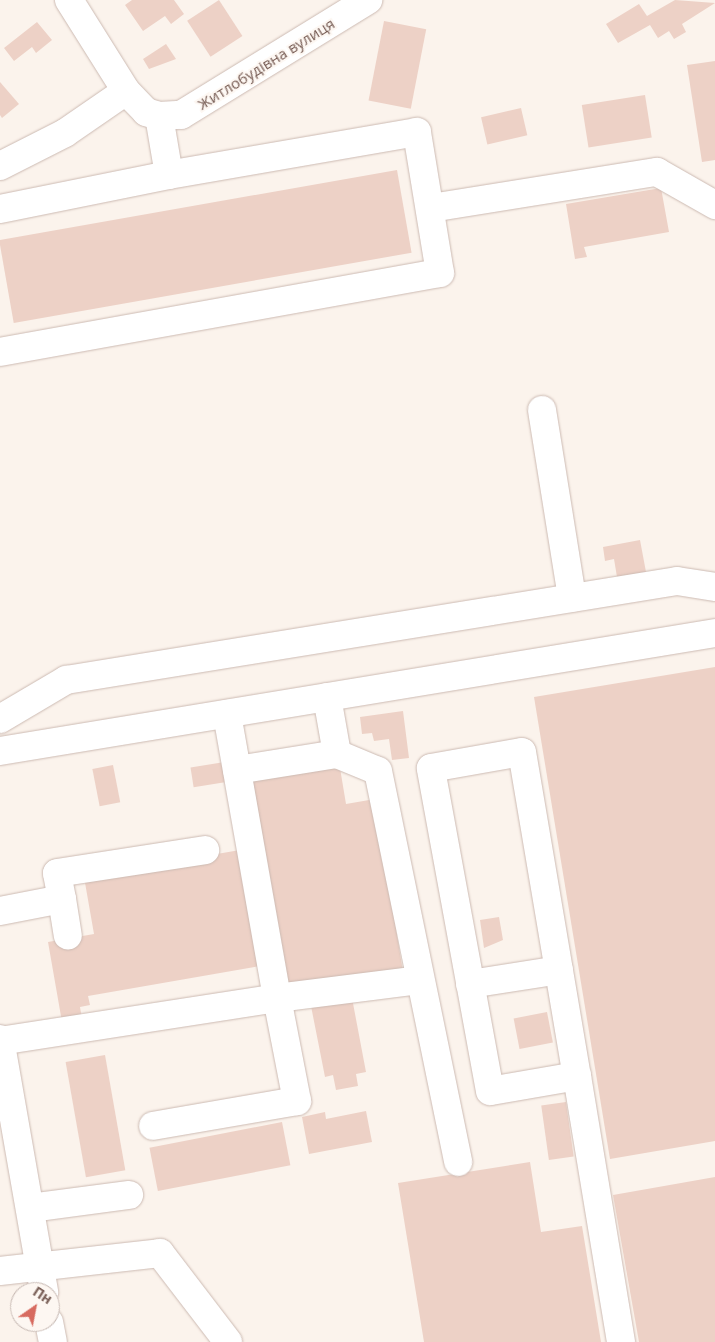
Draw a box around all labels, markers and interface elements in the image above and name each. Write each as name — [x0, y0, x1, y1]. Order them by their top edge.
street label: Житлобудівна вулиця — [194, 15, 338, 113]
north arrow — [10, 1282, 60, 1332]
text: Пн — [29, 1282, 56, 1308]

